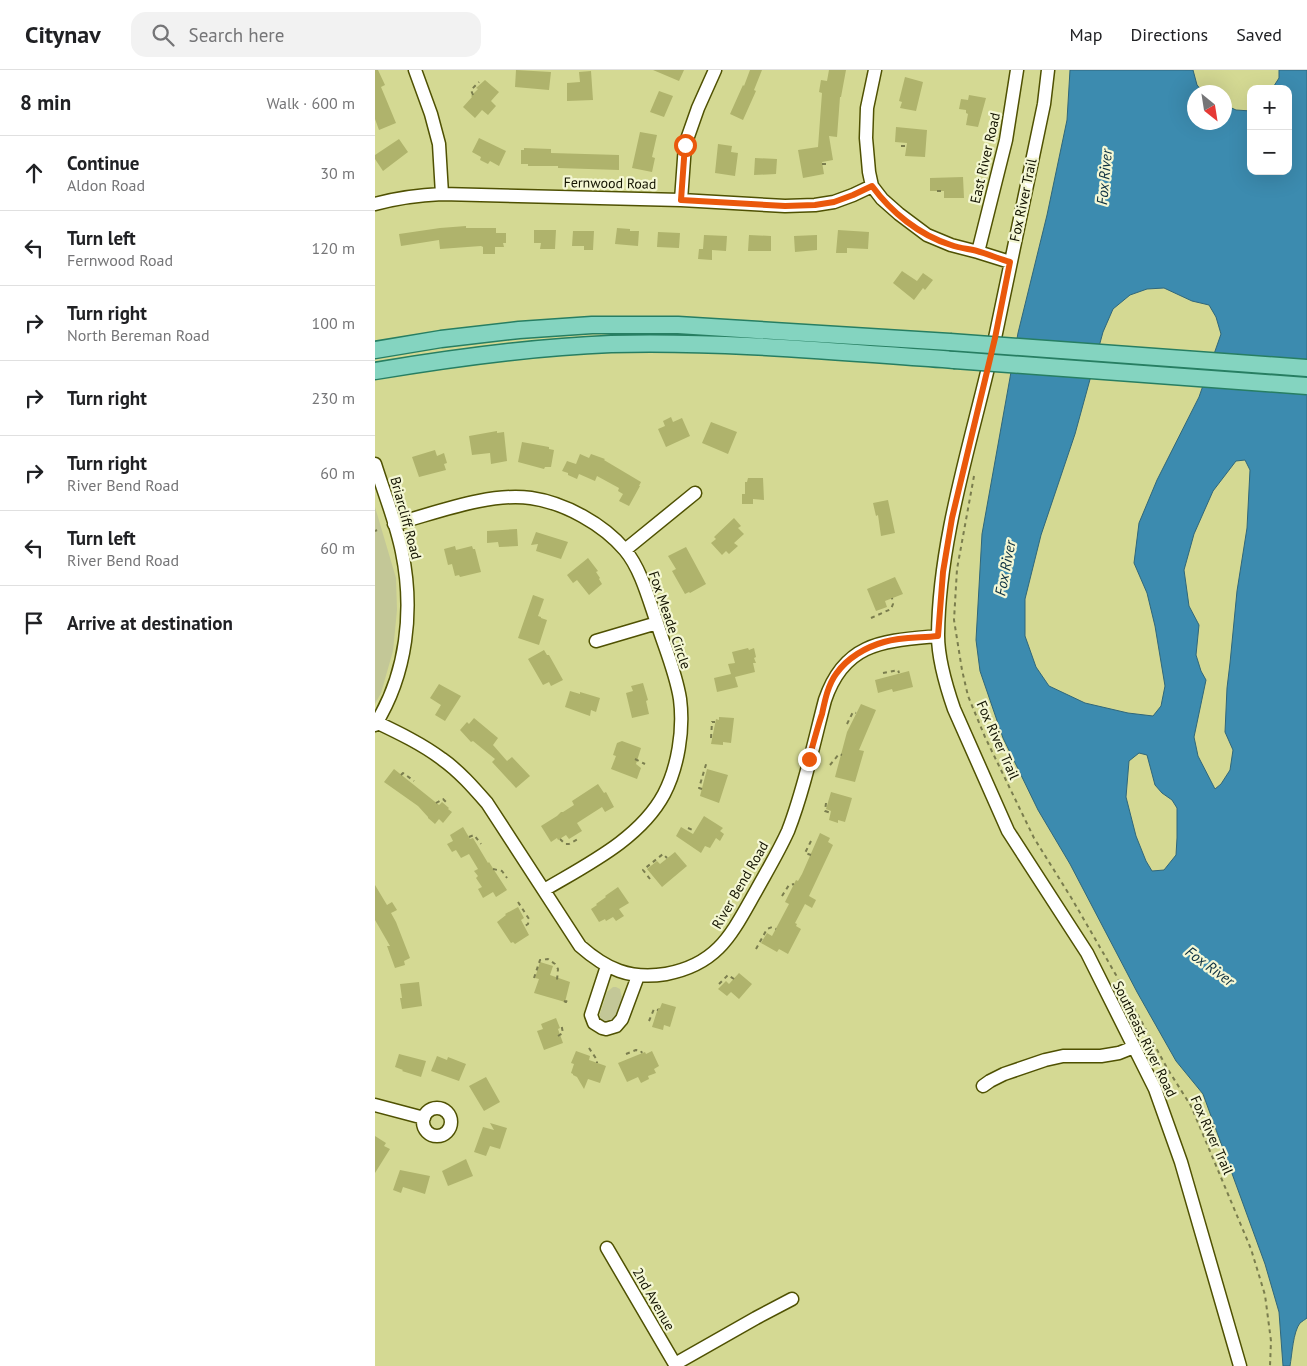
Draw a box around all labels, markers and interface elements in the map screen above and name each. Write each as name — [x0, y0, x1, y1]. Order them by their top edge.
search box — [131, 12, 481, 57]
text: Citynav — [25, 19, 101, 50]
icon: search — [149, 21, 177, 49]
text: Search here — [189, 23, 284, 47]
text: Map — [1070, 23, 1102, 46]
text: Directions — [1130, 23, 1208, 46]
text: Saved — [1236, 23, 1282, 46]
north arrow — [1187, 85, 1232, 130]
map controls — [1247, 85, 1292, 175]
button: + — [1247, 85, 1292, 130]
text: 8 min — [20, 89, 71, 116]
text: Walk · 600 m — [266, 93, 355, 113]
street label: East River Road — [966, 111, 1004, 205]
button: − — [1247, 130, 1292, 175]
route start — [674, 134, 697, 157]
water label: Fox River — [1092, 147, 1116, 206]
text: Continue — [67, 151, 139, 175]
street label: Fox River Trail — [1005, 157, 1041, 243]
icon: ahead — [20, 159, 48, 187]
text: 30 m — [320, 163, 355, 183]
street label: Fernwood Road — [563, 173, 657, 193]
text: Aldon Road — [67, 175, 145, 195]
text: Turn left — [67, 226, 136, 250]
icon: left — [20, 234, 48, 262]
text: 120 m — [312, 238, 355, 258]
text: Fernwood Road — [67, 250, 173, 270]
text: Turn right — [67, 301, 147, 325]
icon: right — [20, 309, 48, 337]
text: 100 m — [312, 313, 355, 333]
text: North Bereman Road — [67, 325, 210, 345]
icon: right — [20, 384, 48, 412]
text: Turn right — [67, 386, 147, 410]
text: 230 m — [312, 388, 355, 408]
text: Turn right — [67, 451, 147, 475]
icon: right — [20, 459, 48, 487]
text: 60 m — [320, 463, 355, 483]
text: River Bend Road — [67, 475, 179, 495]
street label: Briarcliff Road — [386, 475, 426, 561]
text: Turn left — [67, 526, 136, 550]
icon: left — [20, 534, 48, 562]
text: 60 m — [320, 538, 355, 558]
water label: Fox River — [990, 538, 1020, 597]
text: River Bend Road — [67, 550, 179, 570]
street label: Fox Meade Circle — [645, 569, 695, 671]
icon: arrive — [20, 609, 48, 637]
text: Arrive at destination — [67, 611, 233, 635]
street label: Fox River Trail — [973, 698, 1023, 782]
route end — [798, 748, 821, 771]
street label: River Bend Road — [708, 838, 772, 932]
water label: Fox River — [1182, 942, 1239, 991]
street label: Southeast River Road — [1109, 978, 1181, 1100]
street label: Fox River Trail — [1187, 1093, 1237, 1177]
street label: 2nd Avenue — [629, 1264, 679, 1334]

